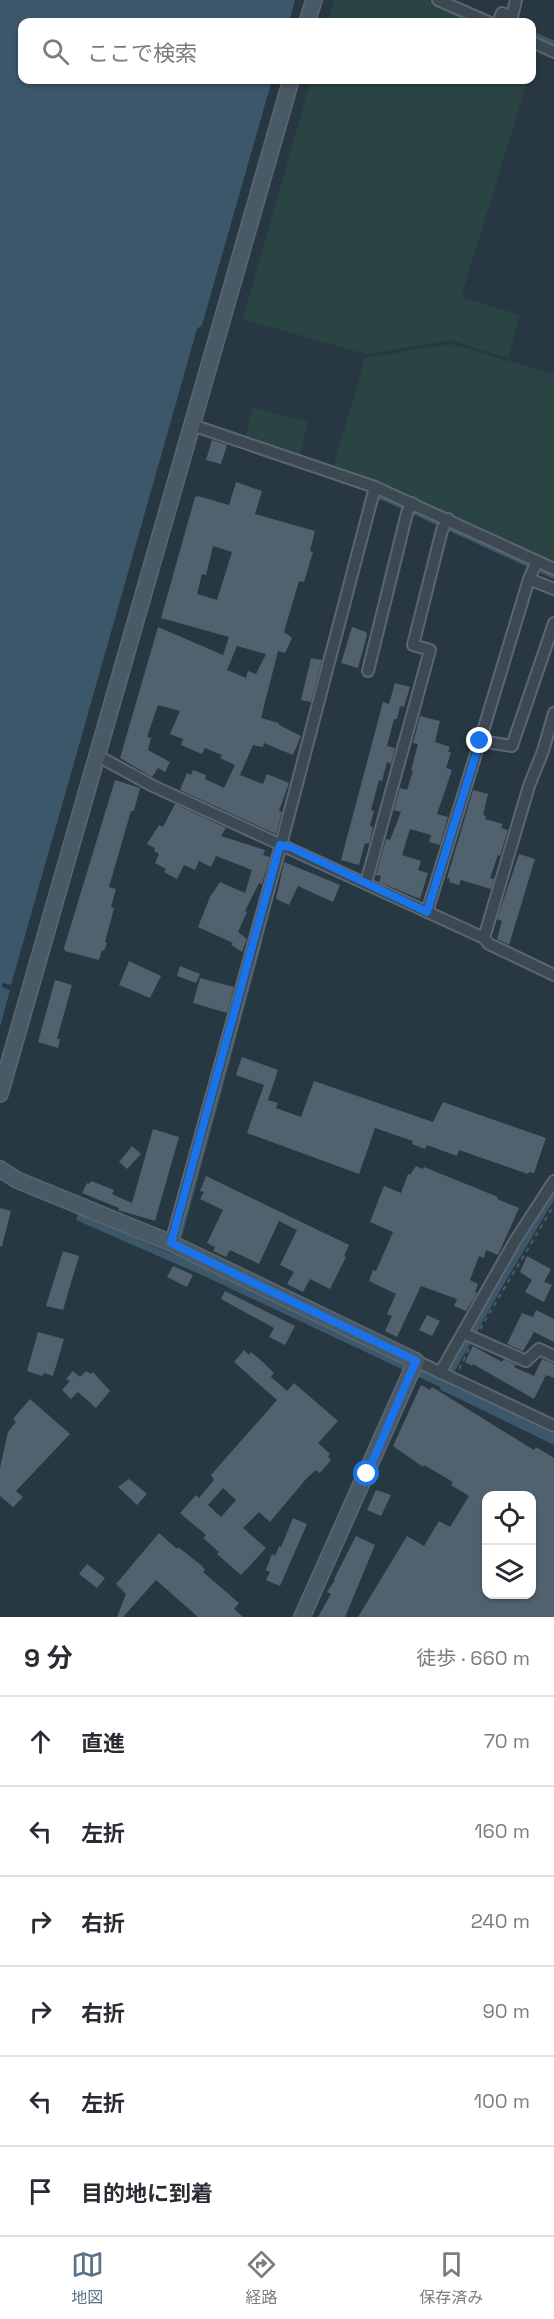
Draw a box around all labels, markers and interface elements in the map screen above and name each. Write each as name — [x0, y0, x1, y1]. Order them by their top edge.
search box — [18, 18, 536, 84]
icon: search — [39, 35, 72, 68]
text: ここで検索 — [87, 39, 197, 67]
route end — [466, 727, 492, 753]
route start — [353, 1460, 379, 1486]
map controls — [482, 1491, 536, 1599]
button: locate — [482, 1491, 536, 1545]
button: layers — [482, 1545, 536, 1599]
text: 9 分 — [24, 1641, 73, 1675]
text: 徒歩 · 660 m — [416, 1645, 530, 1671]
icon: ahead — [24, 1725, 57, 1758]
text: 70 m — [484, 1728, 530, 1754]
text: 直進 — [81, 1729, 125, 1757]
icon: left — [24, 1815, 57, 1848]
text: 160 m — [474, 1818, 530, 1844]
text: 左折 — [81, 1819, 125, 1847]
icon: right — [24, 1905, 57, 1938]
text: 240 m — [471, 1908, 530, 1934]
text: 右折 — [81, 1909, 125, 1937]
icon: right — [24, 1995, 57, 2028]
text: 90 m — [483, 1998, 530, 2024]
text: 右折 — [81, 1999, 125, 2027]
icon: left — [24, 2085, 57, 2118]
text: 100 m — [474, 2088, 530, 2114]
text: 左折 — [81, 2089, 125, 2117]
icon: arrive — [24, 2175, 57, 2208]
text: 目的地に到着 — [81, 2179, 213, 2207]
tab: 地図 — [71, 2248, 104, 2308]
tab: 経路 — [245, 2248, 278, 2308]
tab: 保存済み — [419, 2248, 483, 2308]

